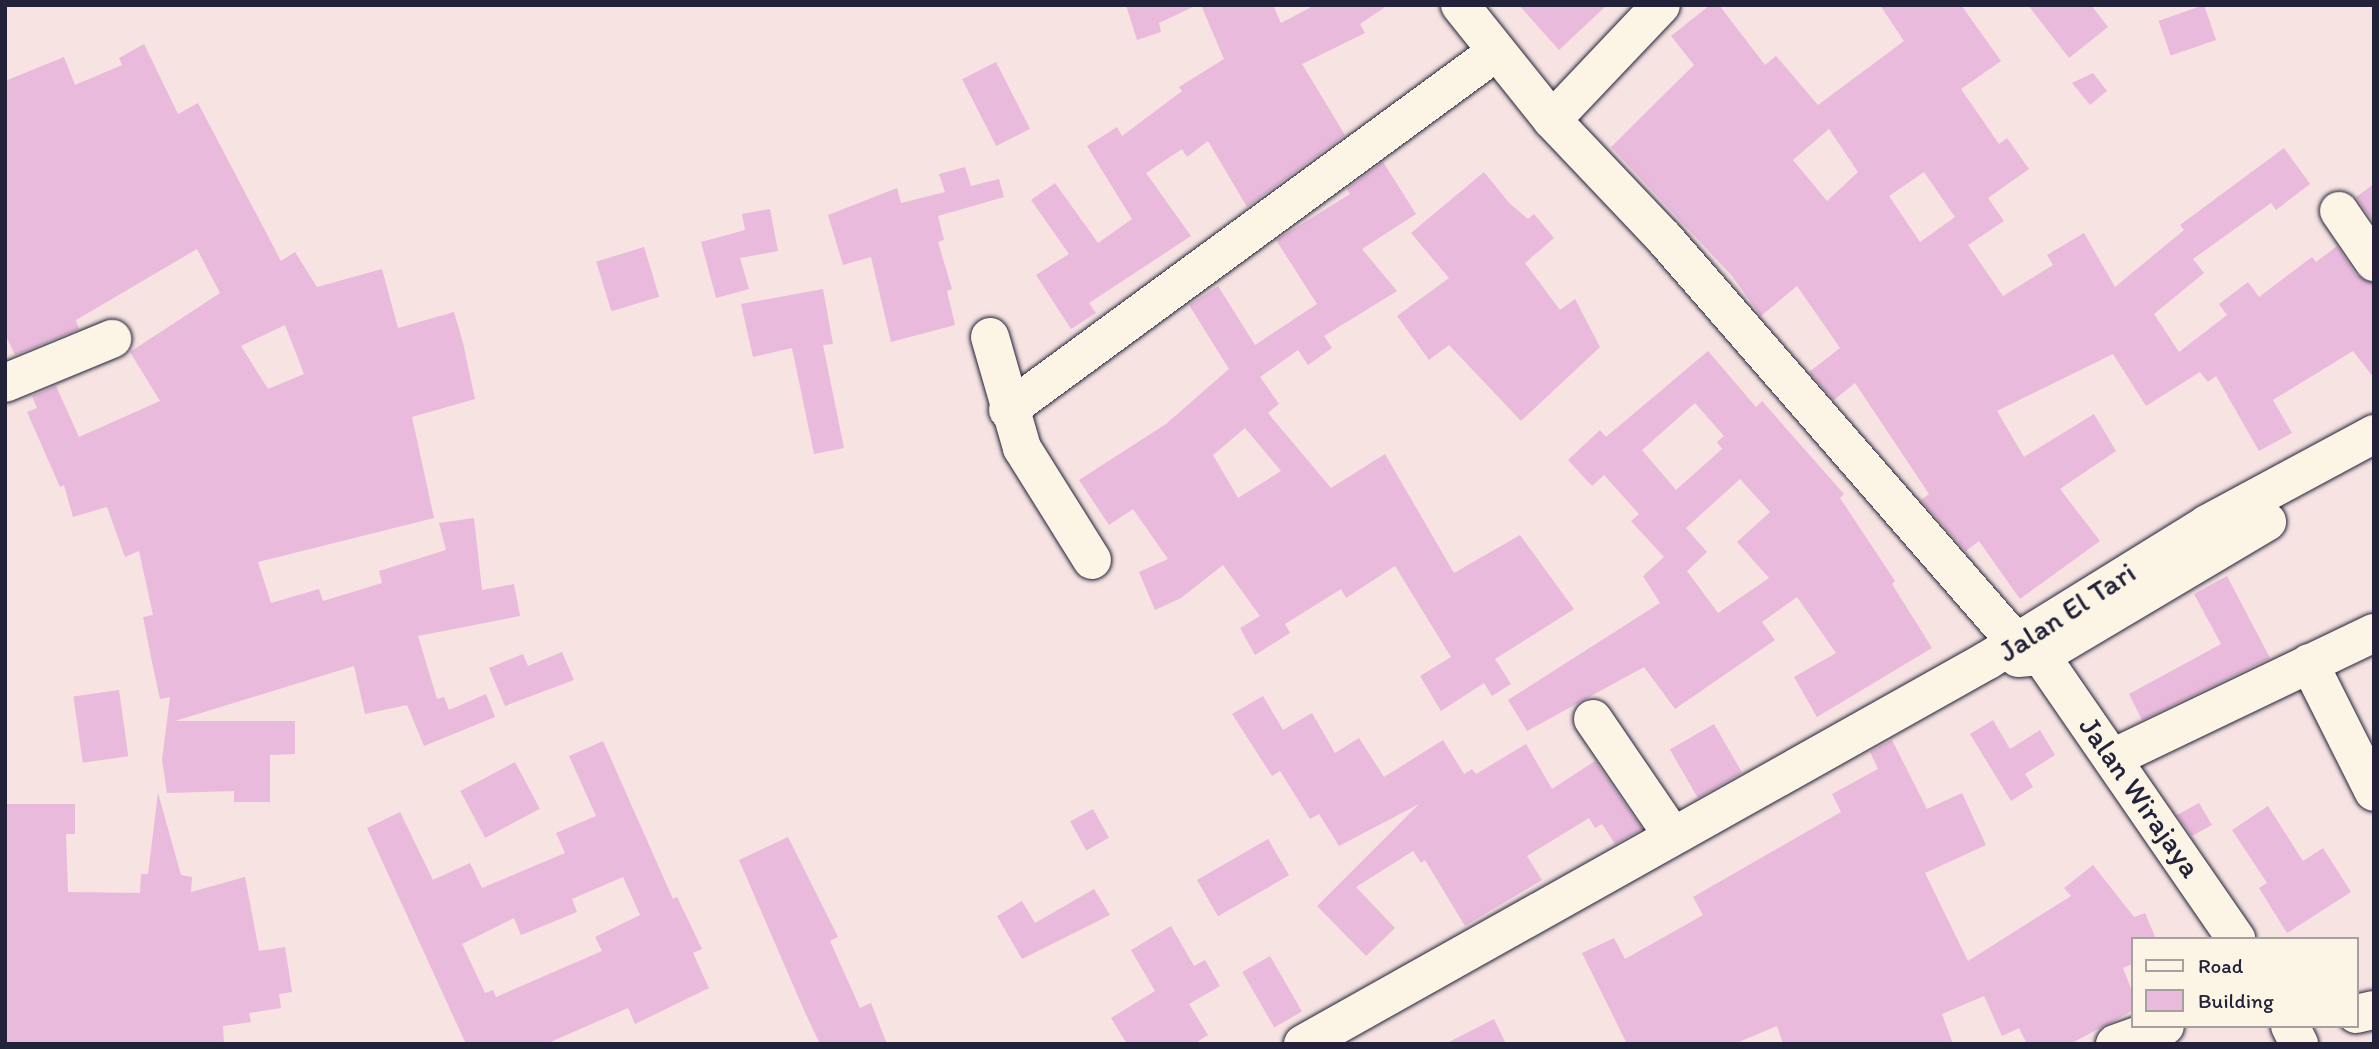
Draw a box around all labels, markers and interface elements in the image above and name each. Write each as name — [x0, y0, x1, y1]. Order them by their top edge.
street label: Jalan El Tari — [1992, 554, 2142, 670]
street label: Jalan Wirajaya — [2071, 709, 2209, 885]
legend — [2130, 937, 2358, 1028]
text: Road — [2198, 953, 2243, 978]
text: Building — [2198, 988, 2274, 1013]

